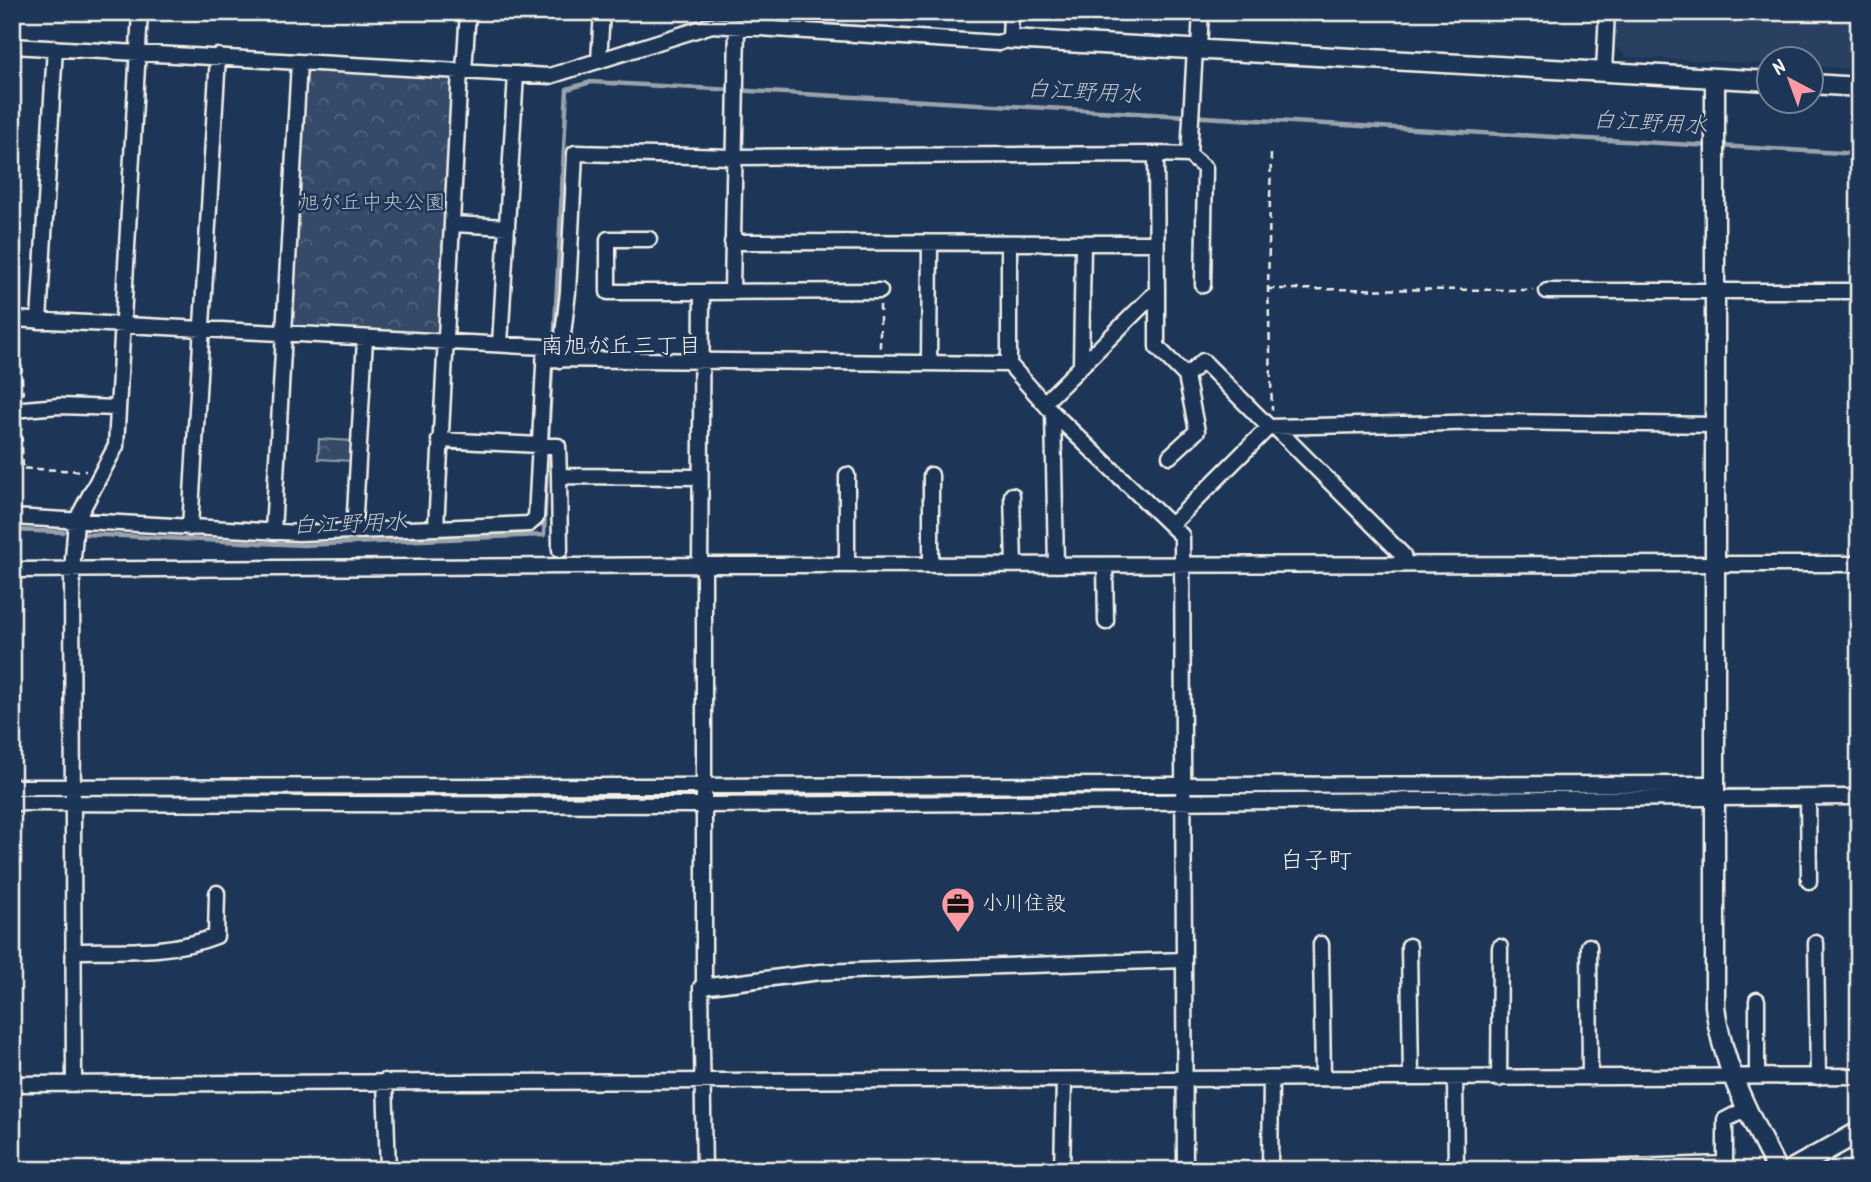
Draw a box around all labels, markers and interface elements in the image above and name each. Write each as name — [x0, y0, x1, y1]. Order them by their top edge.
north arrow — [1756, 46, 1826, 116]
text: N — [1766, 53, 1795, 84]
water label: 白江野用水 — [1026, 72, 1142, 114]
water label: 白江野用水 — [1592, 103, 1708, 145]
park label: 旭が丘中央公園 — [299, 187, 446, 220]
district label: 南旭が丘三丁目 — [541, 329, 702, 365]
water label: 白江野用水 — [292, 505, 408, 545]
district label: 白子町 — [1280, 842, 1352, 881]
office icon: 小川住設 — [939, 885, 977, 934]
place label: 小川住設 — [982, 888, 1066, 921]

